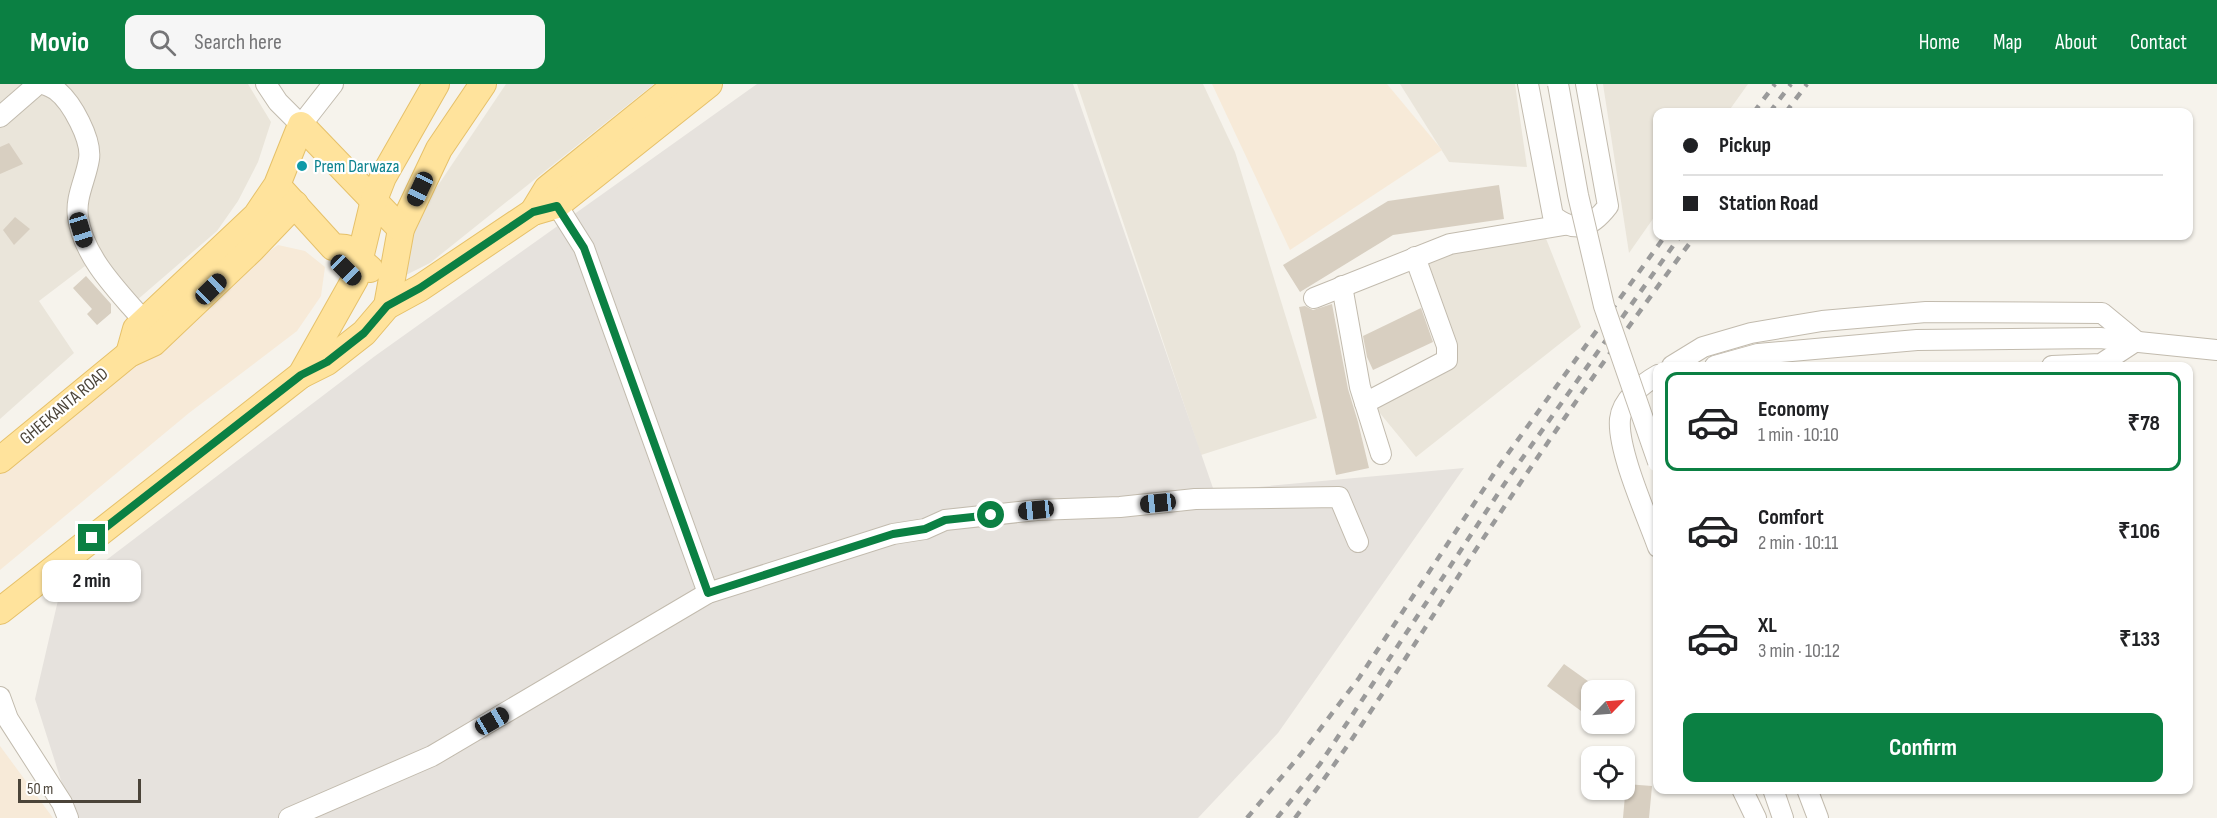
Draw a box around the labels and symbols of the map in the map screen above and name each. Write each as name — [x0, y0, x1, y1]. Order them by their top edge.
place label: Prem Darwaza — [314, 156, 399, 177]
marker: Prem Darwaza — [295, 159, 309, 173]
car — [404, 169, 436, 209]
car — [67, 210, 95, 250]
car — [327, 251, 365, 289]
car — [192, 270, 230, 308]
street label: GHEEKANTA ROAD — [16, 363, 112, 449]
car — [1139, 492, 1177, 514]
car — [1017, 499, 1055, 521]
route start — [977, 501, 1004, 528]
route end — [78, 524, 105, 551]
callout: 2 min — [42, 559, 142, 601]
north arrow — [1581, 680, 1635, 734]
car — [472, 704, 512, 738]
scale bar — [18, 776, 141, 804]

